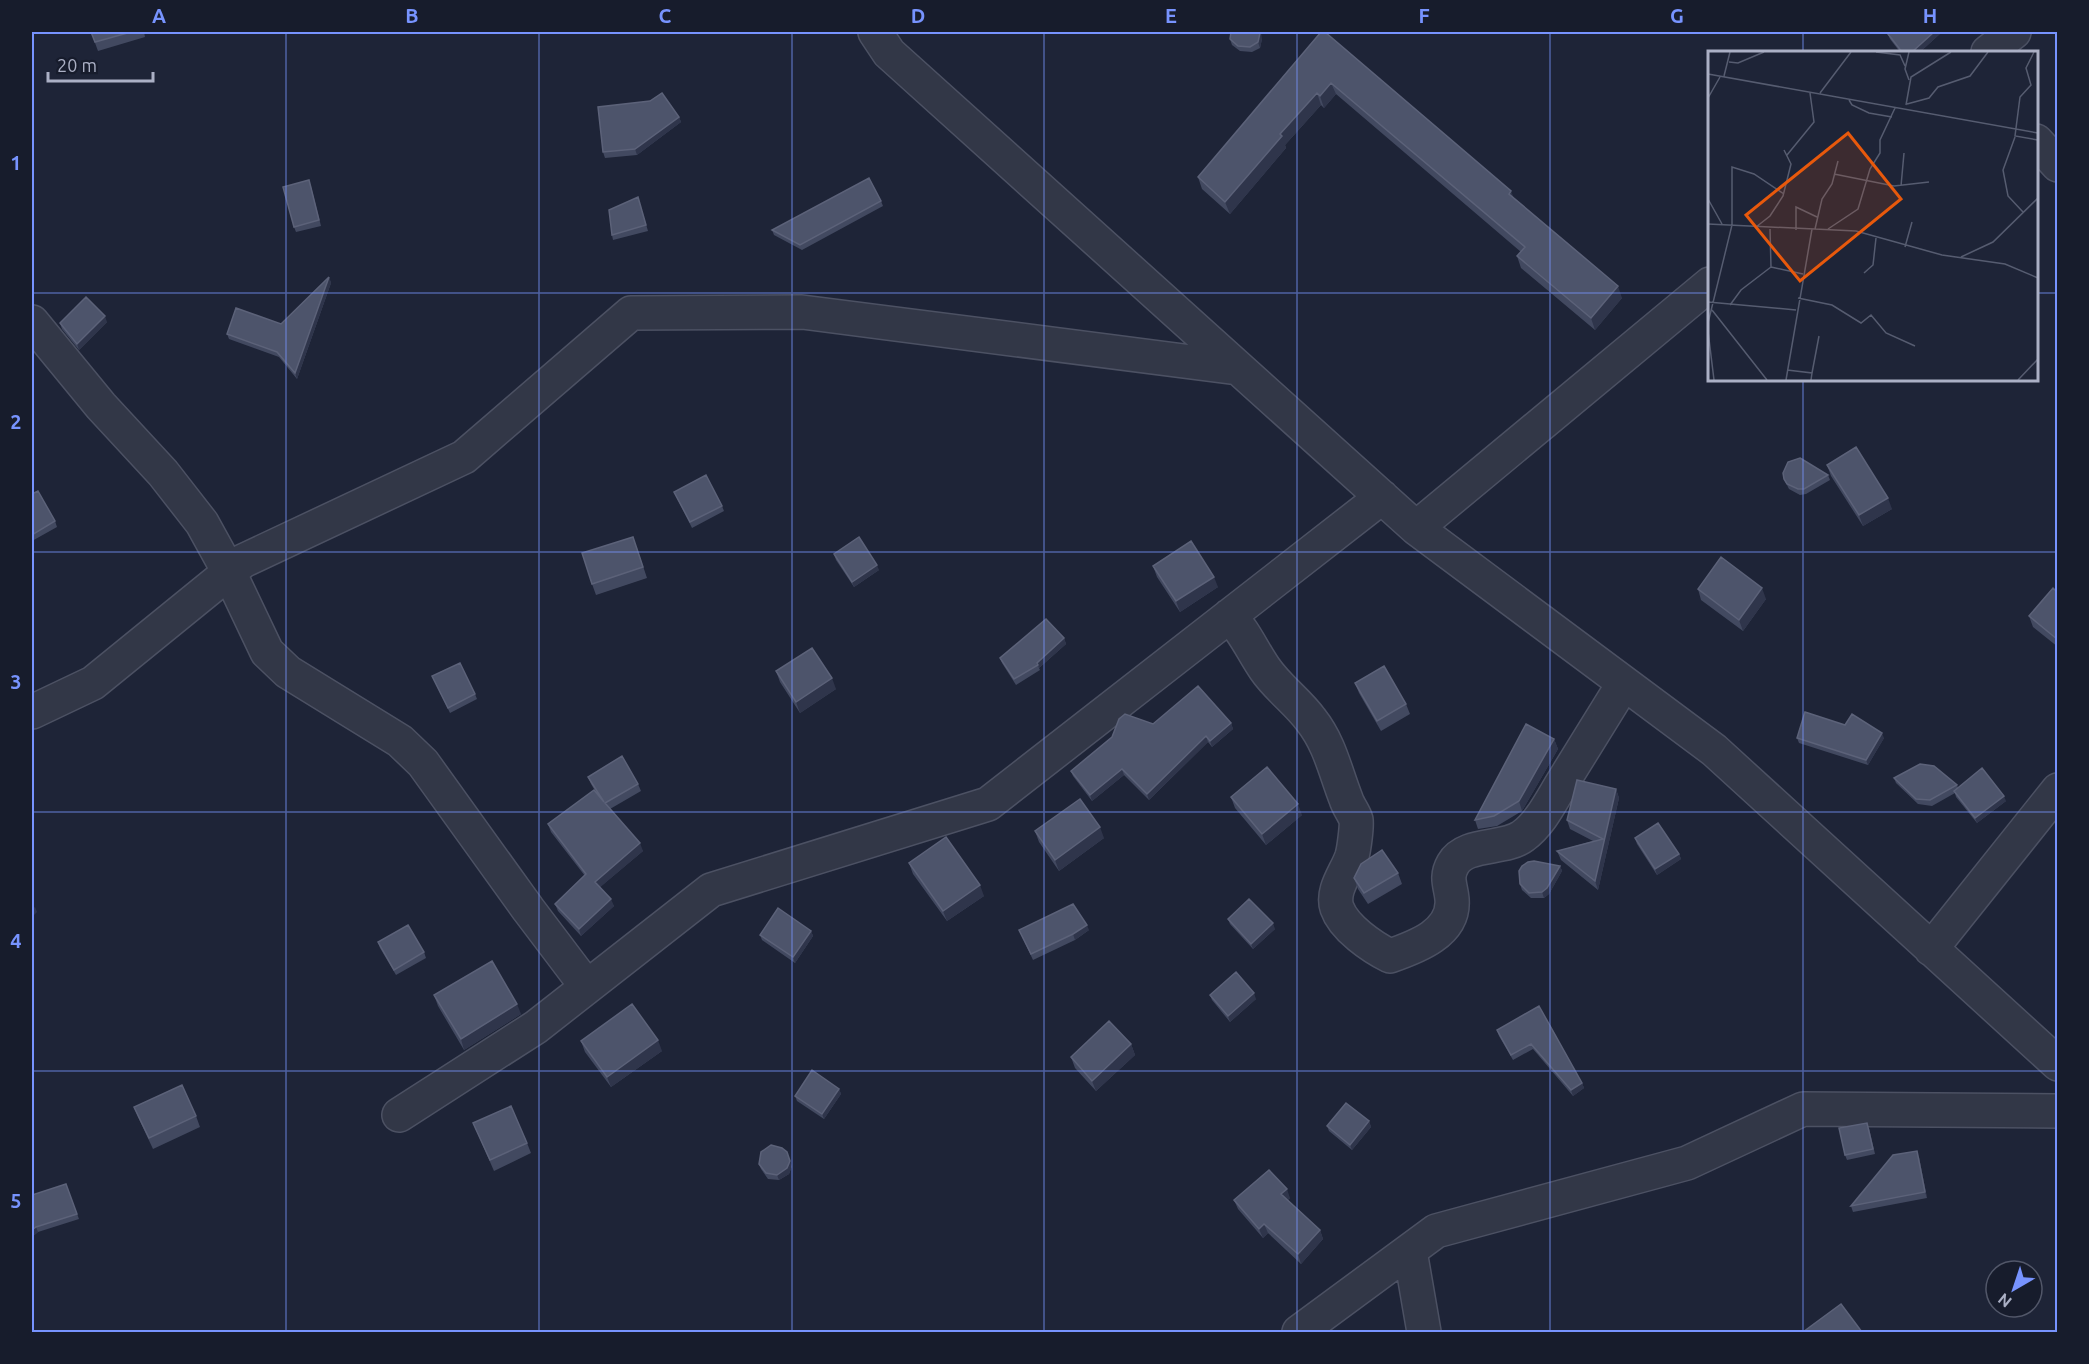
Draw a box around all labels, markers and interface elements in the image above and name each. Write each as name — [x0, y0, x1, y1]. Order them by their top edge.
text: A — [152, 4, 166, 27]
text: B — [405, 4, 419, 27]
text: C — [659, 4, 672, 27]
text: D — [911, 4, 925, 27]
text: E — [1165, 4, 1177, 27]
text: F — [1418, 4, 1430, 27]
text: G — [1670, 4, 1684, 27]
text: H — [1923, 4, 1937, 27]
scale bar — [48, 45, 153, 83]
inset map — [1708, 51, 2038, 381]
text: 20 m — [57, 55, 97, 75]
text: 1 — [10, 151, 22, 174]
text: 2 — [10, 410, 22, 433]
text: 3 — [10, 670, 22, 693]
text: 4 — [10, 929, 22, 952]
text: 5 — [10, 1189, 22, 1212]
north arrow — [1984, 1259, 2044, 1319]
text: N — [1994, 1290, 2015, 1311]

